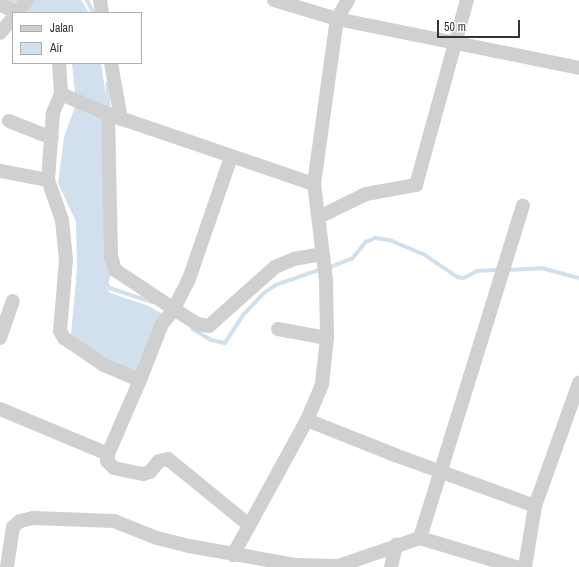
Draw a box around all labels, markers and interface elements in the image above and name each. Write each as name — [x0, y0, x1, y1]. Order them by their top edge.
legend — [12, 12, 142, 64]
scale bar — [439, 12, 522, 38]
text: 50 m — [444, 19, 466, 35]
text: Jalan — [50, 20, 74, 36]
text: Air — [50, 40, 63, 56]

